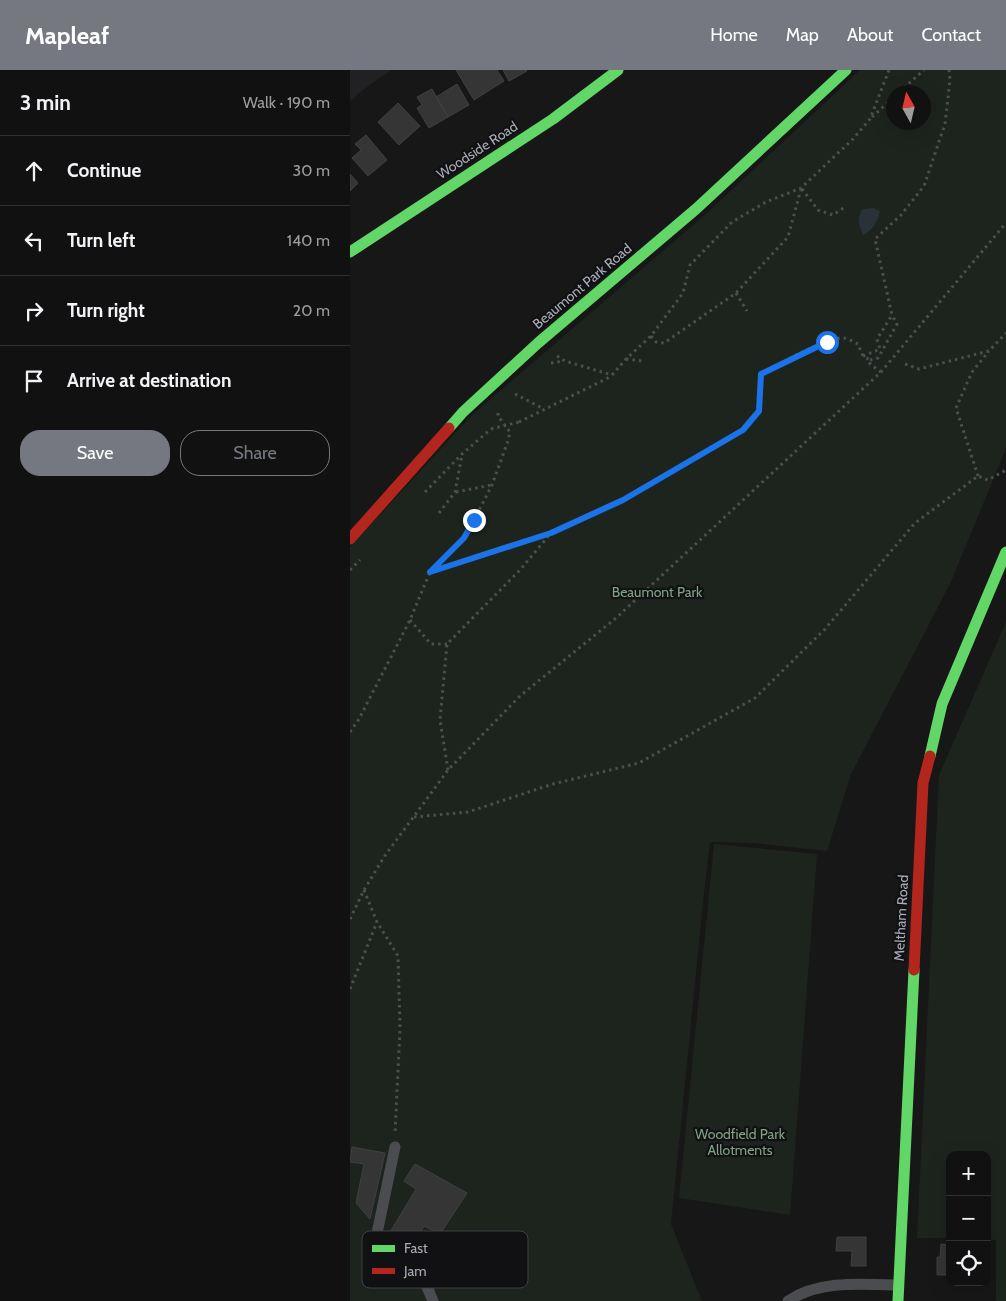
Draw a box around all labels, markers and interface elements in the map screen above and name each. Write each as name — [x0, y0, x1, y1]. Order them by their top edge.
text: Mapleaf — [25, 21, 109, 50]
text: Home — [710, 24, 758, 46]
text: Map — [786, 24, 819, 46]
text: About — [847, 24, 893, 46]
text: Contact — [921, 24, 981, 46]
north arrow — [886, 85, 931, 130]
text: 3 min — [20, 90, 71, 115]
text: Walk · 190 m — [243, 93, 330, 112]
street label: Woodside Road — [433, 117, 521, 183]
icon: ahead — [20, 157, 48, 185]
text: Continue — [67, 159, 141, 182]
text: 30 m — [293, 161, 330, 180]
icon: left — [20, 227, 48, 255]
text: Turn left — [67, 229, 135, 252]
text: 140 m — [287, 231, 330, 250]
street label: Beaumont Park Road — [529, 239, 635, 333]
icon: right — [20, 297, 48, 325]
text: Turn right — [67, 299, 145, 322]
text: 20 m — [293, 301, 330, 320]
route start — [816, 331, 839, 354]
icon: arrive — [20, 367, 48, 395]
text: Arrive at destination — [67, 369, 231, 392]
button: Save — [20, 430, 170, 476]
button: Share — [180, 430, 330, 476]
route end — [463, 509, 486, 532]
park label: Beaumont Park — [612, 583, 703, 601]
street label: Meltham Road — [890, 874, 912, 962]
park label: Woodfield Park Allotments — [695, 1125, 786, 1159]
map controls — [946, 1151, 991, 1286]
button: + — [946, 1151, 991, 1196]
button: − — [946, 1196, 991, 1241]
legend — [362, 1231, 528, 1288]
text: Fast — [404, 1239, 428, 1257]
button: locate — [946, 1241, 991, 1286]
text: Jam — [403, 1262, 426, 1280]

